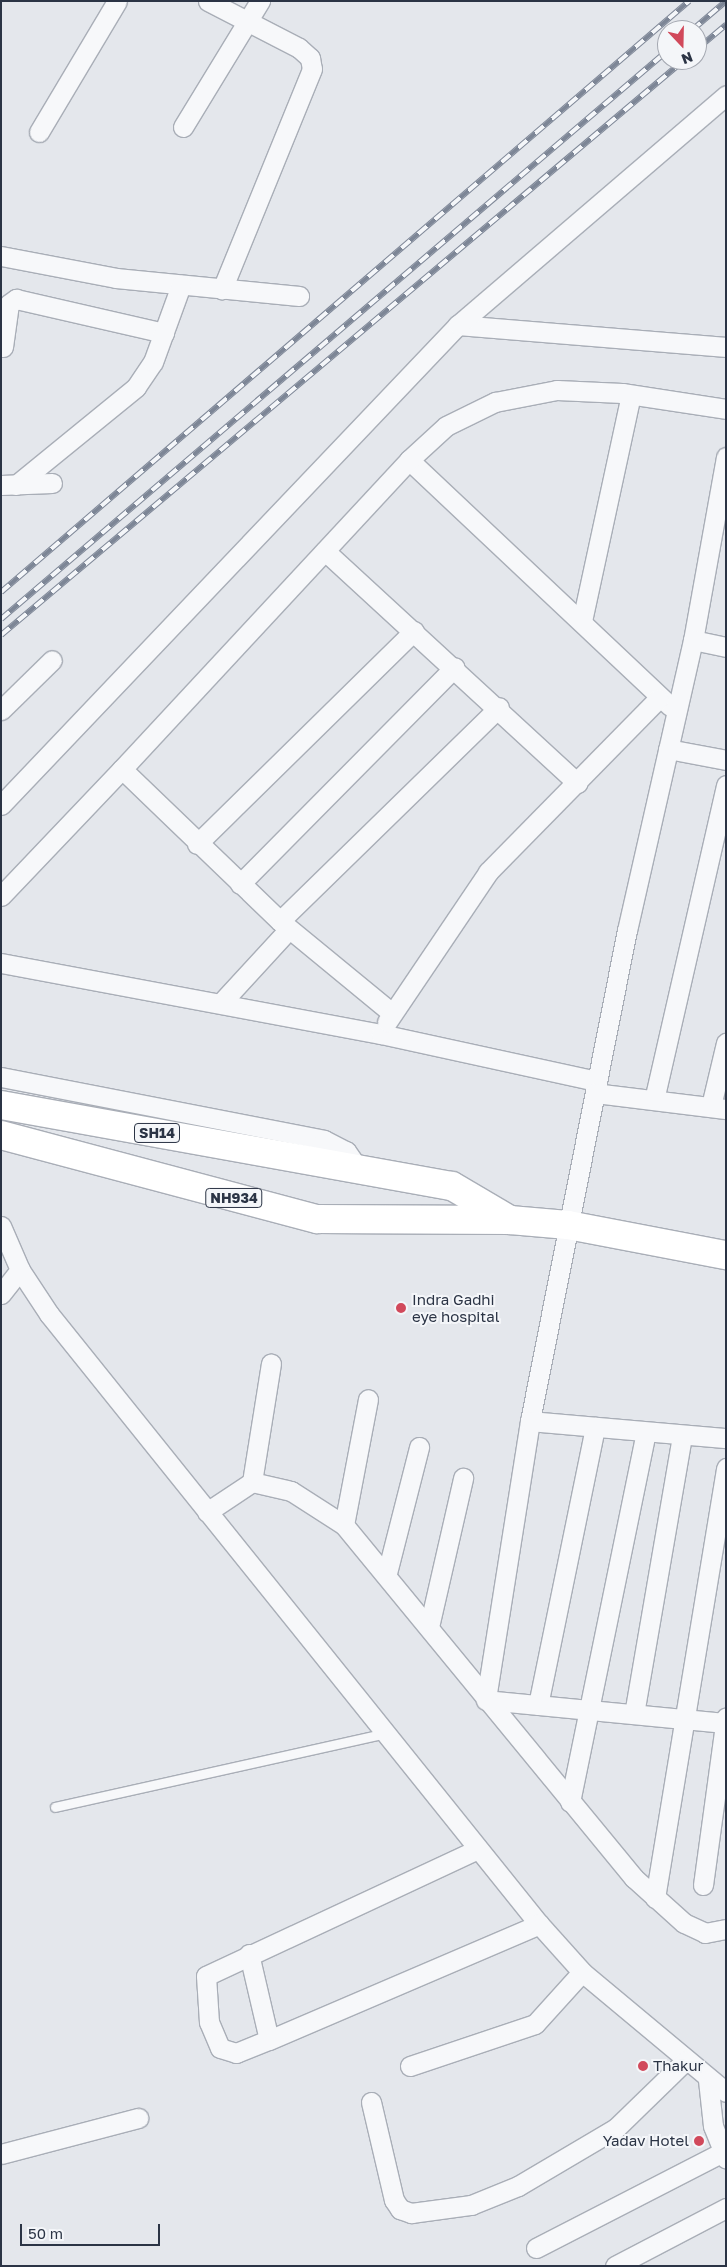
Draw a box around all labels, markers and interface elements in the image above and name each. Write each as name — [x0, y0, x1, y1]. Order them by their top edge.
north arrow — [657, 20, 707, 70]
text: N — [679, 49, 695, 68]
road number: SH14 — [133, 1122, 181, 1144]
road number: NH934 — [205, 1186, 263, 1210]
place label: Indra Gadhi eye hospital — [412, 1290, 500, 1325]
marker: Indra Gadhi eye hospital — [394, 1301, 408, 1315]
place label: Thakur — [653, 2057, 703, 2075]
marker: Thakur — [637, 2060, 649, 2072]
place label: Yadav Hotel — [603, 2132, 689, 2150]
marker: Yadav Hotel — [693, 2135, 705, 2147]
scale bar — [22, 2214, 162, 2246]
text: 50 m — [28, 2224, 63, 2242]

